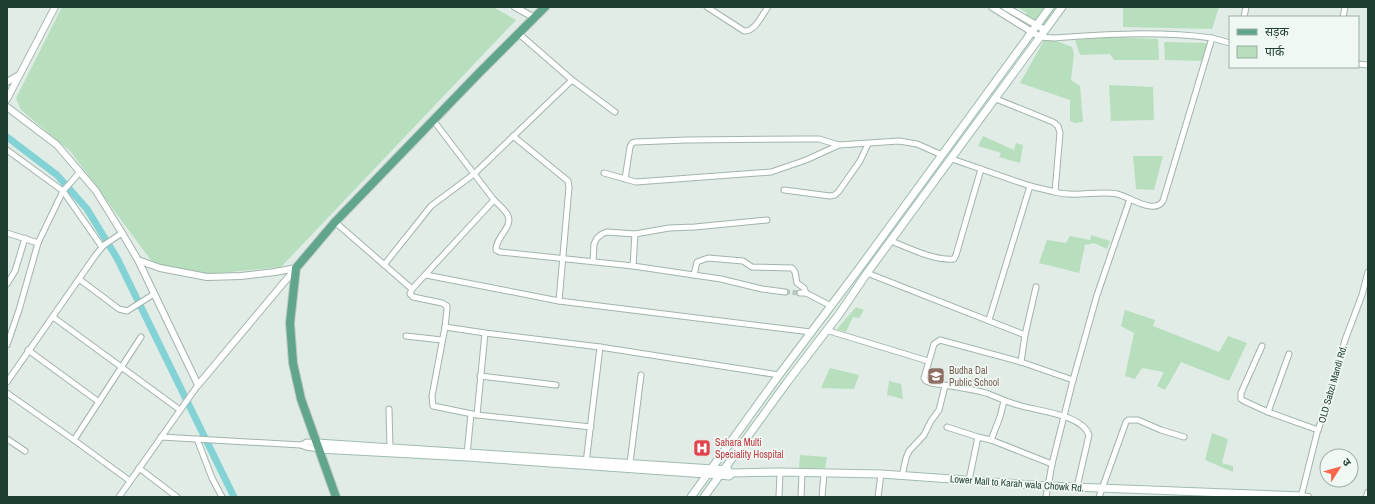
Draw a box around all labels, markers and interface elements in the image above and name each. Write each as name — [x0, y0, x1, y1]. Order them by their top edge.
legend — [1229, 16, 1359, 68]
text: सड़क — [1265, 24, 1290, 40]
text: पार्क — [1265, 44, 1285, 60]
street label: OLD Sabzi Mandi Rd. — [1315, 344, 1350, 424]
place label: Budha Dal Public School — [949, 364, 999, 389]
school or university icon: Budha Dal Public School — [926, 366, 946, 386]
place label: Sahara Multi Speciality Hospital — [715, 436, 784, 461]
hospital icon: Sahara Multi Speciality Hospital — [692, 438, 712, 458]
north arrow — [1319, 448, 1359, 488]
text: उ — [1339, 455, 1355, 469]
street label: Lower Mall to Karah wala Chowk Rd. — [949, 472, 1084, 495]

